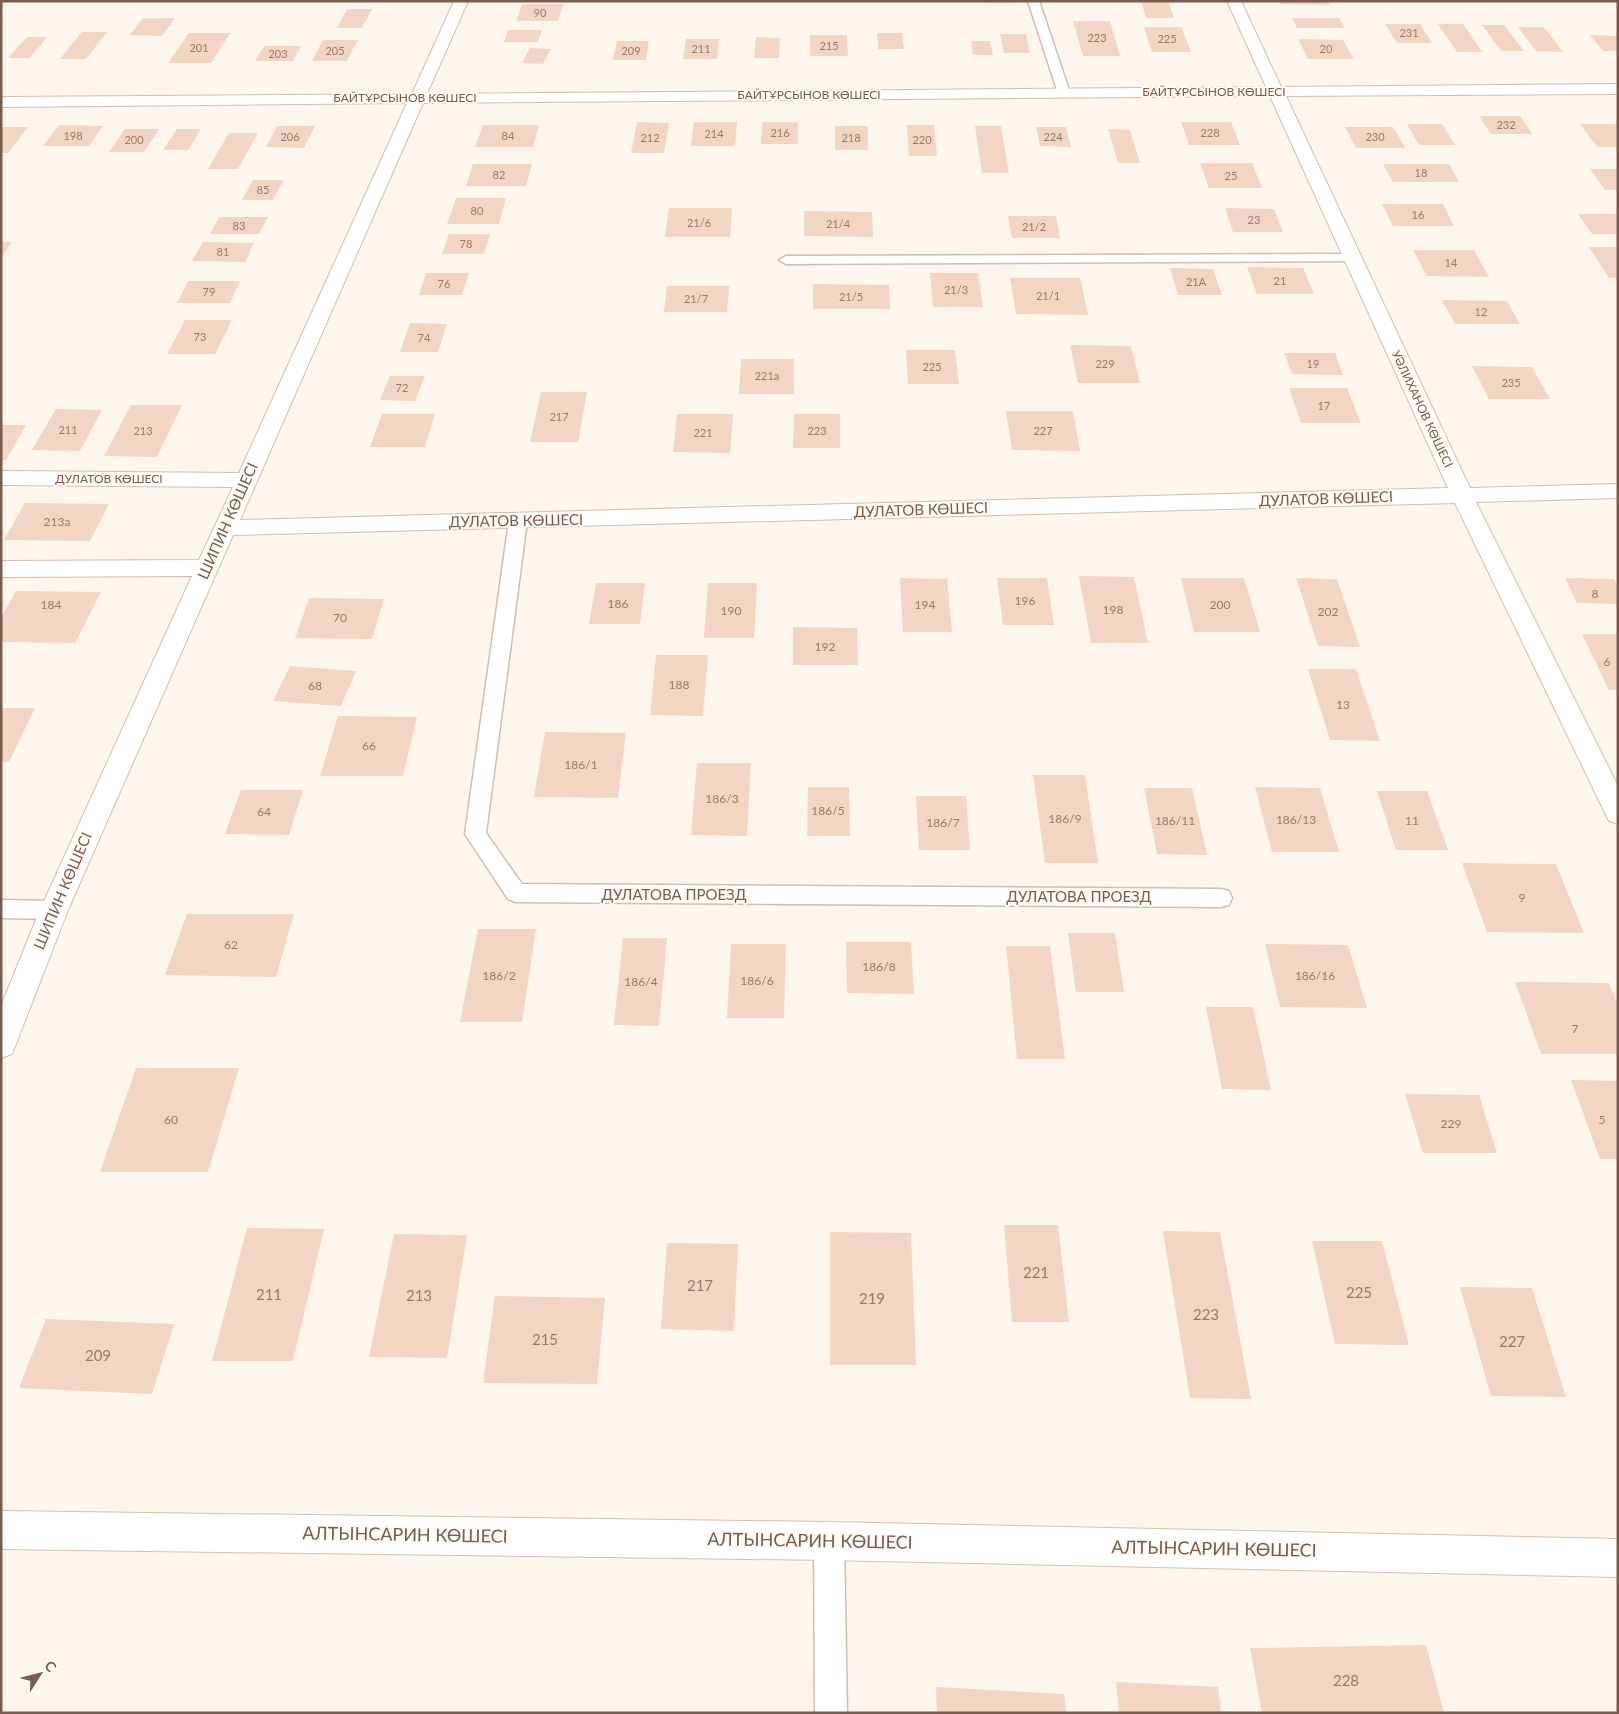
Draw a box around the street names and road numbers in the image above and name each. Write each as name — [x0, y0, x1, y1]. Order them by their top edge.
street label: БАЙТҰРСЫНОВ КӨШЕСІ — [1142, 84, 1286, 99]
street label: БАЙТҰРСЫНОВ КӨШЕСІ — [737, 87, 881, 102]
street label: БАЙТҰРСЫНОВ КӨШЕСІ — [333, 90, 477, 105]
street label: УӘЛИХАНОВ КӨШЕСІ — [1389, 348, 1456, 470]
street label: ШИПИН КӨШЕСІ — [193, 459, 261, 582]
street label: ДУЛАТОВ КӨШЕСІ — [55, 471, 163, 486]
street label: ДУЛАТОВ КӨШЕСІ — [1259, 487, 1393, 509]
street label: ДУЛАТОВ КӨШЕСІ — [854, 498, 988, 520]
street label: ДУЛАТОВ КӨШЕСІ — [449, 510, 583, 530]
street label: ШИПИН КӨШЕСІ — [29, 829, 95, 952]
street label: ДУЛАТОВА ПРОЕЗД — [602, 885, 747, 903]
street label: ДУЛАТОВА ПРОЕЗД — [1007, 887, 1152, 905]
street label: АЛТЫНСАРИН КӨШЕСІ — [302, 1521, 508, 1547]
street label: АЛТЫНСАРИН КӨШЕСІ — [707, 1527, 913, 1553]
street label: АЛТЫНСАРИН КӨШЕСІ — [1111, 1535, 1317, 1561]

